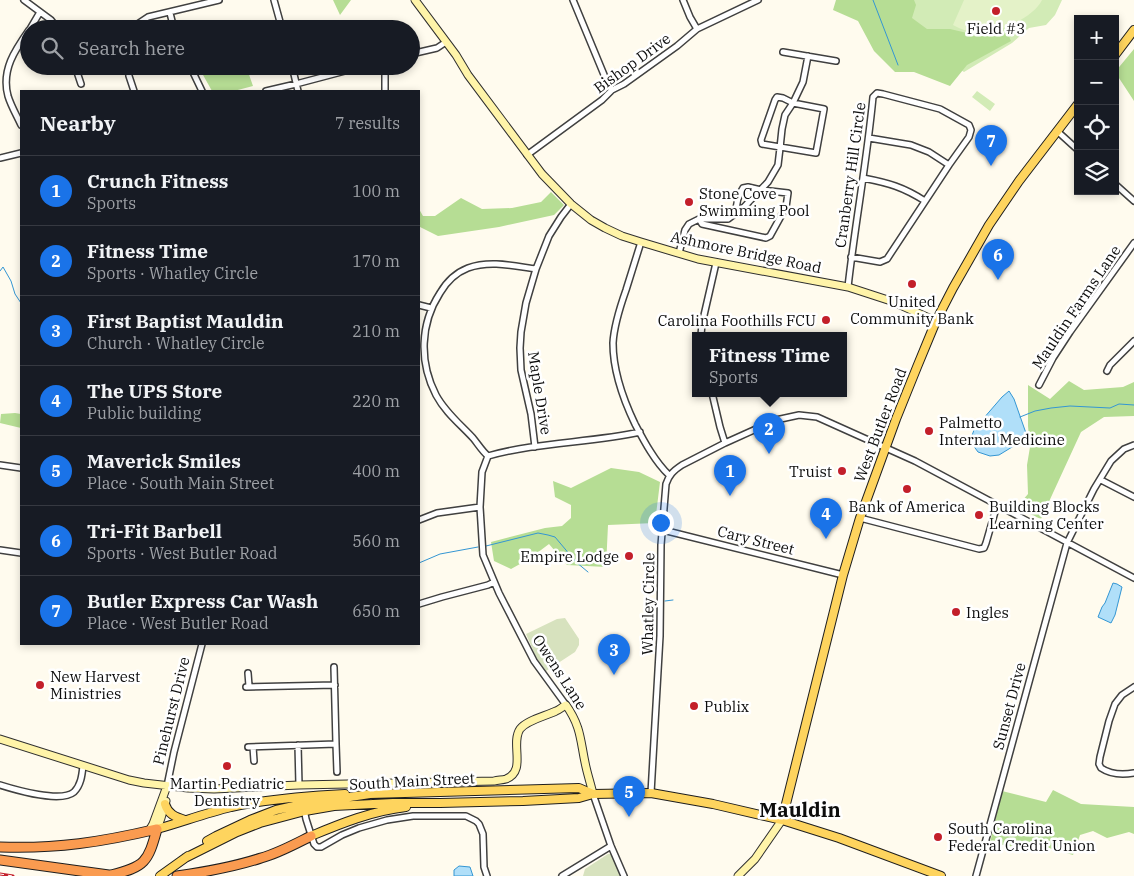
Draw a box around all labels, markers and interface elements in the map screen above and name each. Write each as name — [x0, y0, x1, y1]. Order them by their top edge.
marker: Field #3 — [990, 5, 1002, 17]
map controls — [1074, 15, 1119, 195]
button: + — [1074, 15, 1119, 60]
place label: Field #3 — [967, 19, 1025, 38]
search box — [20, 20, 420, 75]
street label: Bishop Drive — [590, 29, 674, 97]
icon: search — [38, 34, 66, 62]
text: Search here — [78, 36, 185, 60]
button: − — [1074, 60, 1119, 105]
street label: Cranberry Hill Circle — [830, 101, 870, 249]
button: locate — [1074, 105, 1119, 150]
text: Nearby — [40, 109, 116, 137]
text: 7 results — [335, 113, 400, 133]
pin: 7 — [975, 125, 1007, 166]
button: layers — [1074, 150, 1119, 195]
text: Crunch Fitness — [87, 169, 228, 193]
text: 1 — [51, 181, 61, 201]
text: 100 m — [352, 181, 400, 201]
place label: Stone Cove Swimming Pool — [699, 184, 809, 220]
text: Sports — [87, 193, 136, 213]
marker: Stone Cove Swimming Pool — [683, 196, 695, 208]
street label: Ashmore Bridge Road — [669, 227, 823, 277]
text: Fitness Time — [87, 239, 208, 263]
pin: 6 — [982, 239, 1014, 280]
street label: Mauldin Farms Lane — [1027, 241, 1125, 373]
text: 2 — [51, 251, 61, 271]
text: 170 m — [352, 251, 400, 271]
text: Sports · Whatley Circle — [87, 263, 258, 283]
marker: United Community Bank — [906, 278, 918, 290]
place label: United Community Bank — [850, 292, 974, 328]
text: First Baptist Mauldin — [87, 309, 284, 333]
place label: Carolina Foothills FCU — [658, 311, 816, 330]
marker: Carolina Foothills FCU — [820, 314, 832, 326]
text: 3 — [51, 321, 61, 341]
text: 210 m — [352, 321, 400, 341]
popup — [692, 332, 847, 397]
text: Church · Whatley Circle — [87, 333, 265, 353]
text: Fitness Time — [709, 343, 830, 367]
street label: Maple Drive — [524, 350, 556, 436]
street label: West Butler Road — [849, 365, 911, 485]
text: Sports — [709, 367, 758, 387]
text: The UPS Store — [87, 379, 222, 403]
text: 4 — [51, 391, 61, 411]
text: 220 m — [352, 391, 400, 411]
text: Public building — [87, 403, 201, 423]
pin: 2 — [753, 413, 785, 454]
place label: Palmetto Internal Medicine — [939, 413, 1065, 449]
marker: Palmetto Internal Medicine — [923, 425, 935, 437]
text: Maverick Smiles — [87, 449, 241, 473]
pin: 1 — [714, 455, 746, 496]
text: 5 — [51, 461, 61, 481]
text: 400 m — [352, 461, 400, 481]
place label: Truist — [789, 462, 832, 481]
marker: Truist — [836, 465, 848, 477]
text: Place · South Main Street — [87, 473, 274, 493]
marker: Bank of America — [901, 483, 913, 495]
place label: Bank of America — [849, 497, 965, 516]
place label: Building Blocks Learning Center — [989, 497, 1104, 533]
pin: 4 — [810, 498, 842, 539]
marker: Building Blocks Learning Center — [973, 509, 985, 521]
your location — [648, 510, 674, 536]
text: Tri-Fit Barbell — [87, 519, 222, 543]
street label: Cary Street — [716, 521, 796, 559]
text: 6 — [51, 531, 61, 551]
text: 560 m — [352, 531, 400, 551]
text: Sports · West Butler Road — [87, 543, 277, 563]
place label: Empire Lodge — [520, 547, 619, 566]
marker: Empire Lodge — [623, 550, 635, 562]
street label: Whatley Circle — [638, 553, 658, 655]
text: Butler Express Car Wash — [87, 589, 318, 613]
text: 7 — [51, 601, 61, 621]
text: 650 m — [352, 601, 400, 621]
place label: Ingles — [966, 603, 1009, 622]
marker: Ingles — [950, 606, 962, 618]
text: Place · West Butler Road — [87, 613, 269, 633]
street label: Owens Lane — [529, 631, 591, 713]
pin: 3 — [598, 634, 630, 675]
street label: Pinehurst Drive — [148, 655, 194, 767]
street label: Sunset Drive — [988, 660, 1030, 752]
place label: New Harvest Ministries — [50, 667, 140, 703]
marker: New Harvest Ministries — [34, 679, 46, 691]
place label: Publix — [704, 697, 749, 716]
marker: Publix — [688, 700, 700, 712]
marker: Martin Pediatric Dentistry — [221, 760, 233, 772]
street label: South Main Street — [349, 768, 475, 794]
place label: Martin Pediatric Dentistry — [170, 774, 285, 810]
pin: 5 — [613, 776, 645, 817]
district label: Mauldin — [759, 796, 841, 823]
place label: South Carolina Federal Credit Union — [948, 819, 1096, 855]
marker: South Carolina Federal Credit Union — [932, 831, 944, 843]

